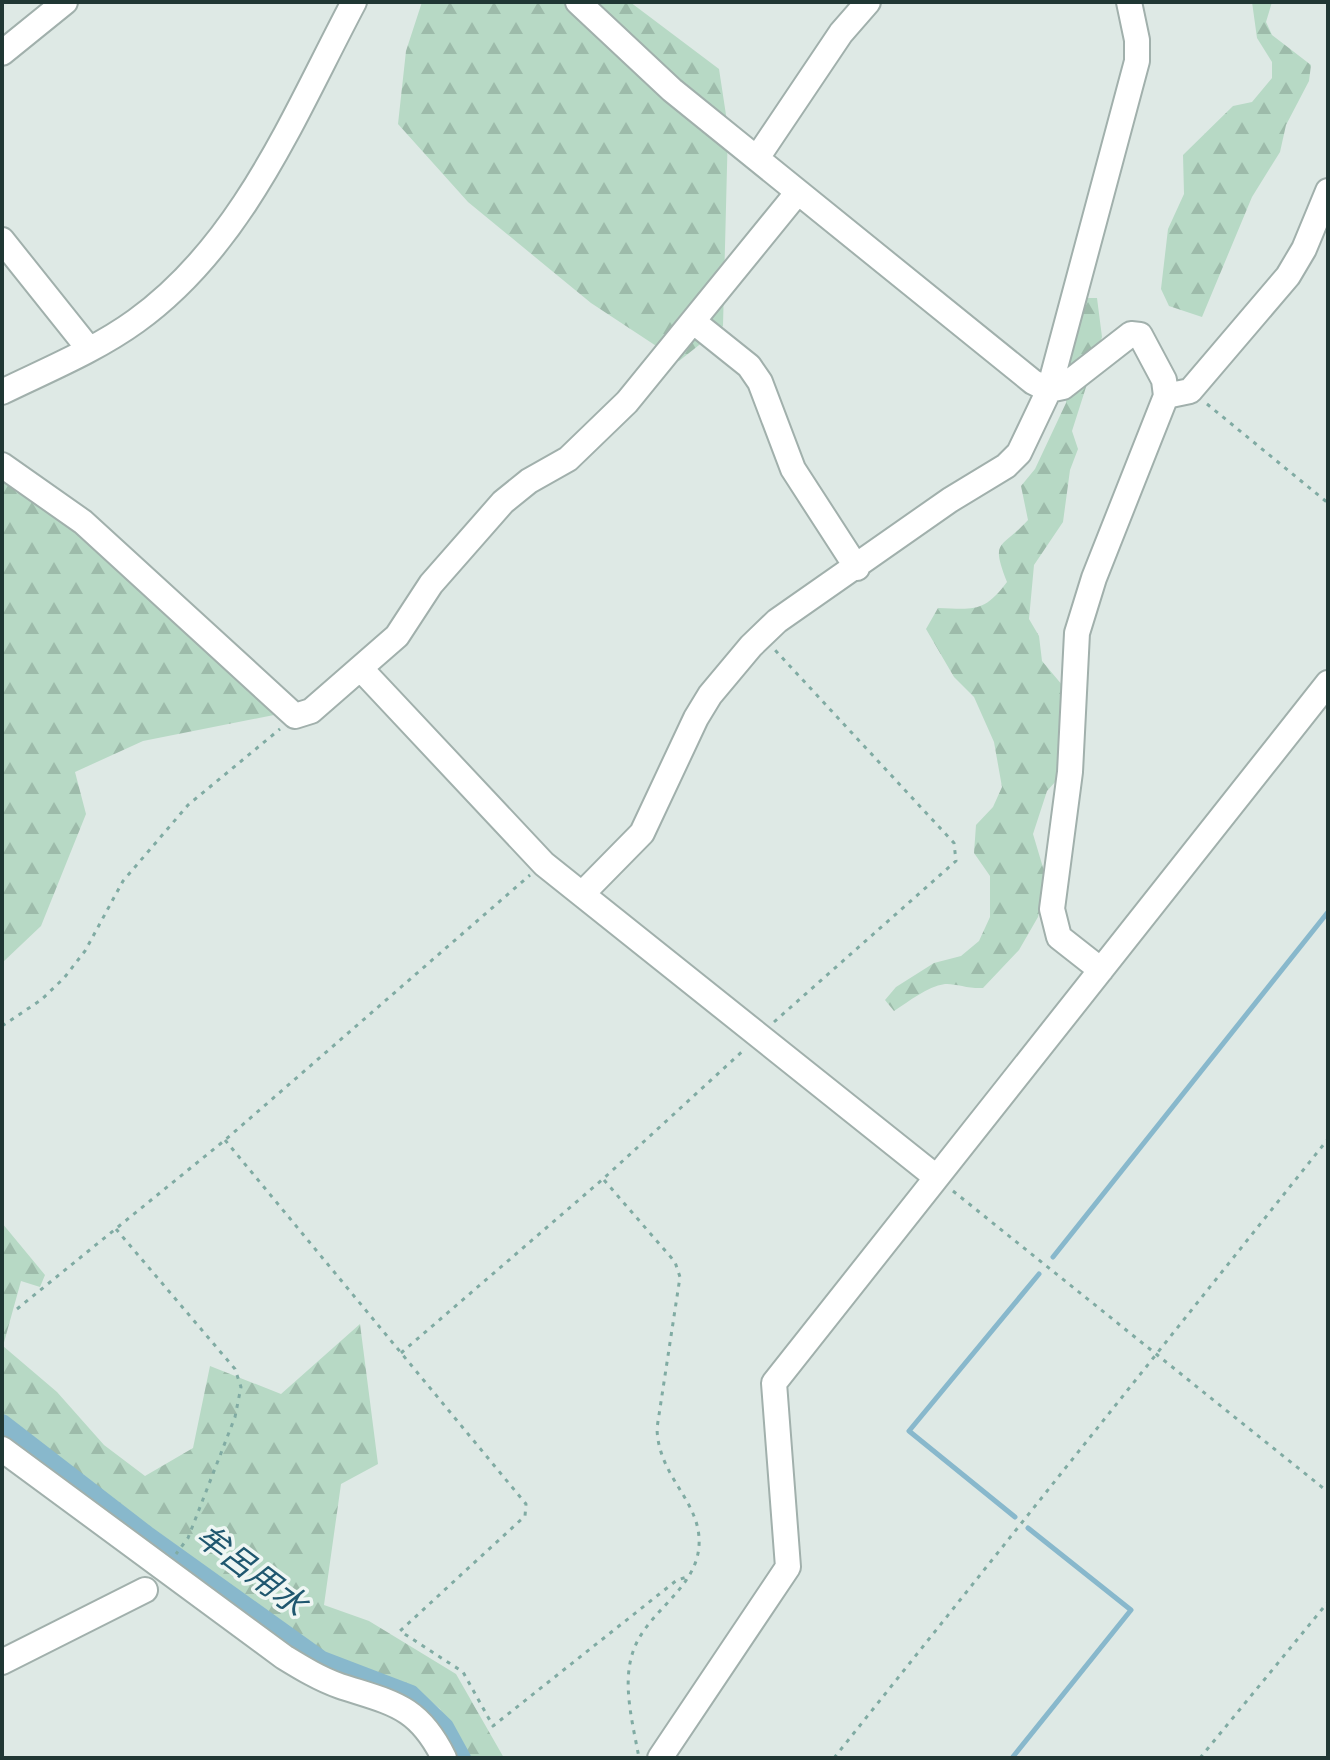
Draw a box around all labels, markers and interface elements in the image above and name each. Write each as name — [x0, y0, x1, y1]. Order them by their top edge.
water label: 牟呂用水 — [188, 1516, 317, 1625]

